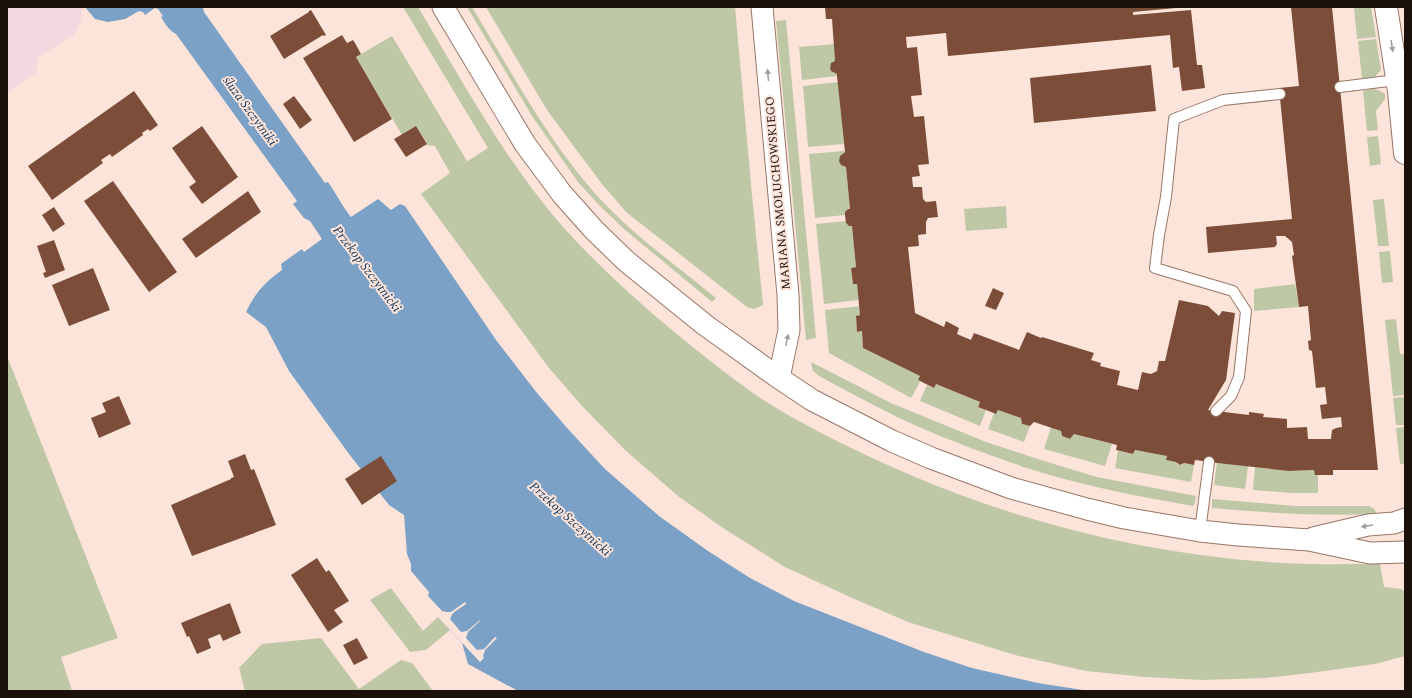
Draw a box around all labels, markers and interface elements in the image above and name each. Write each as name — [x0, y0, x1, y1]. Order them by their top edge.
one-way arrow — [1389, 39, 1395, 52]
one-way arrow — [764, 69, 771, 81]
water label: śluza Szczytniki — [218, 72, 282, 150]
street label: MARIANA SMOLUCHOWSKIEGO — [760, 96, 796, 290]
water label: Przekop Szczytnicki — [328, 221, 406, 317]
one-way arrow — [784, 334, 790, 346]
water label: Przekop Szczytnicki — [525, 477, 615, 561]
one-way arrow — [1361, 523, 1373, 529]

